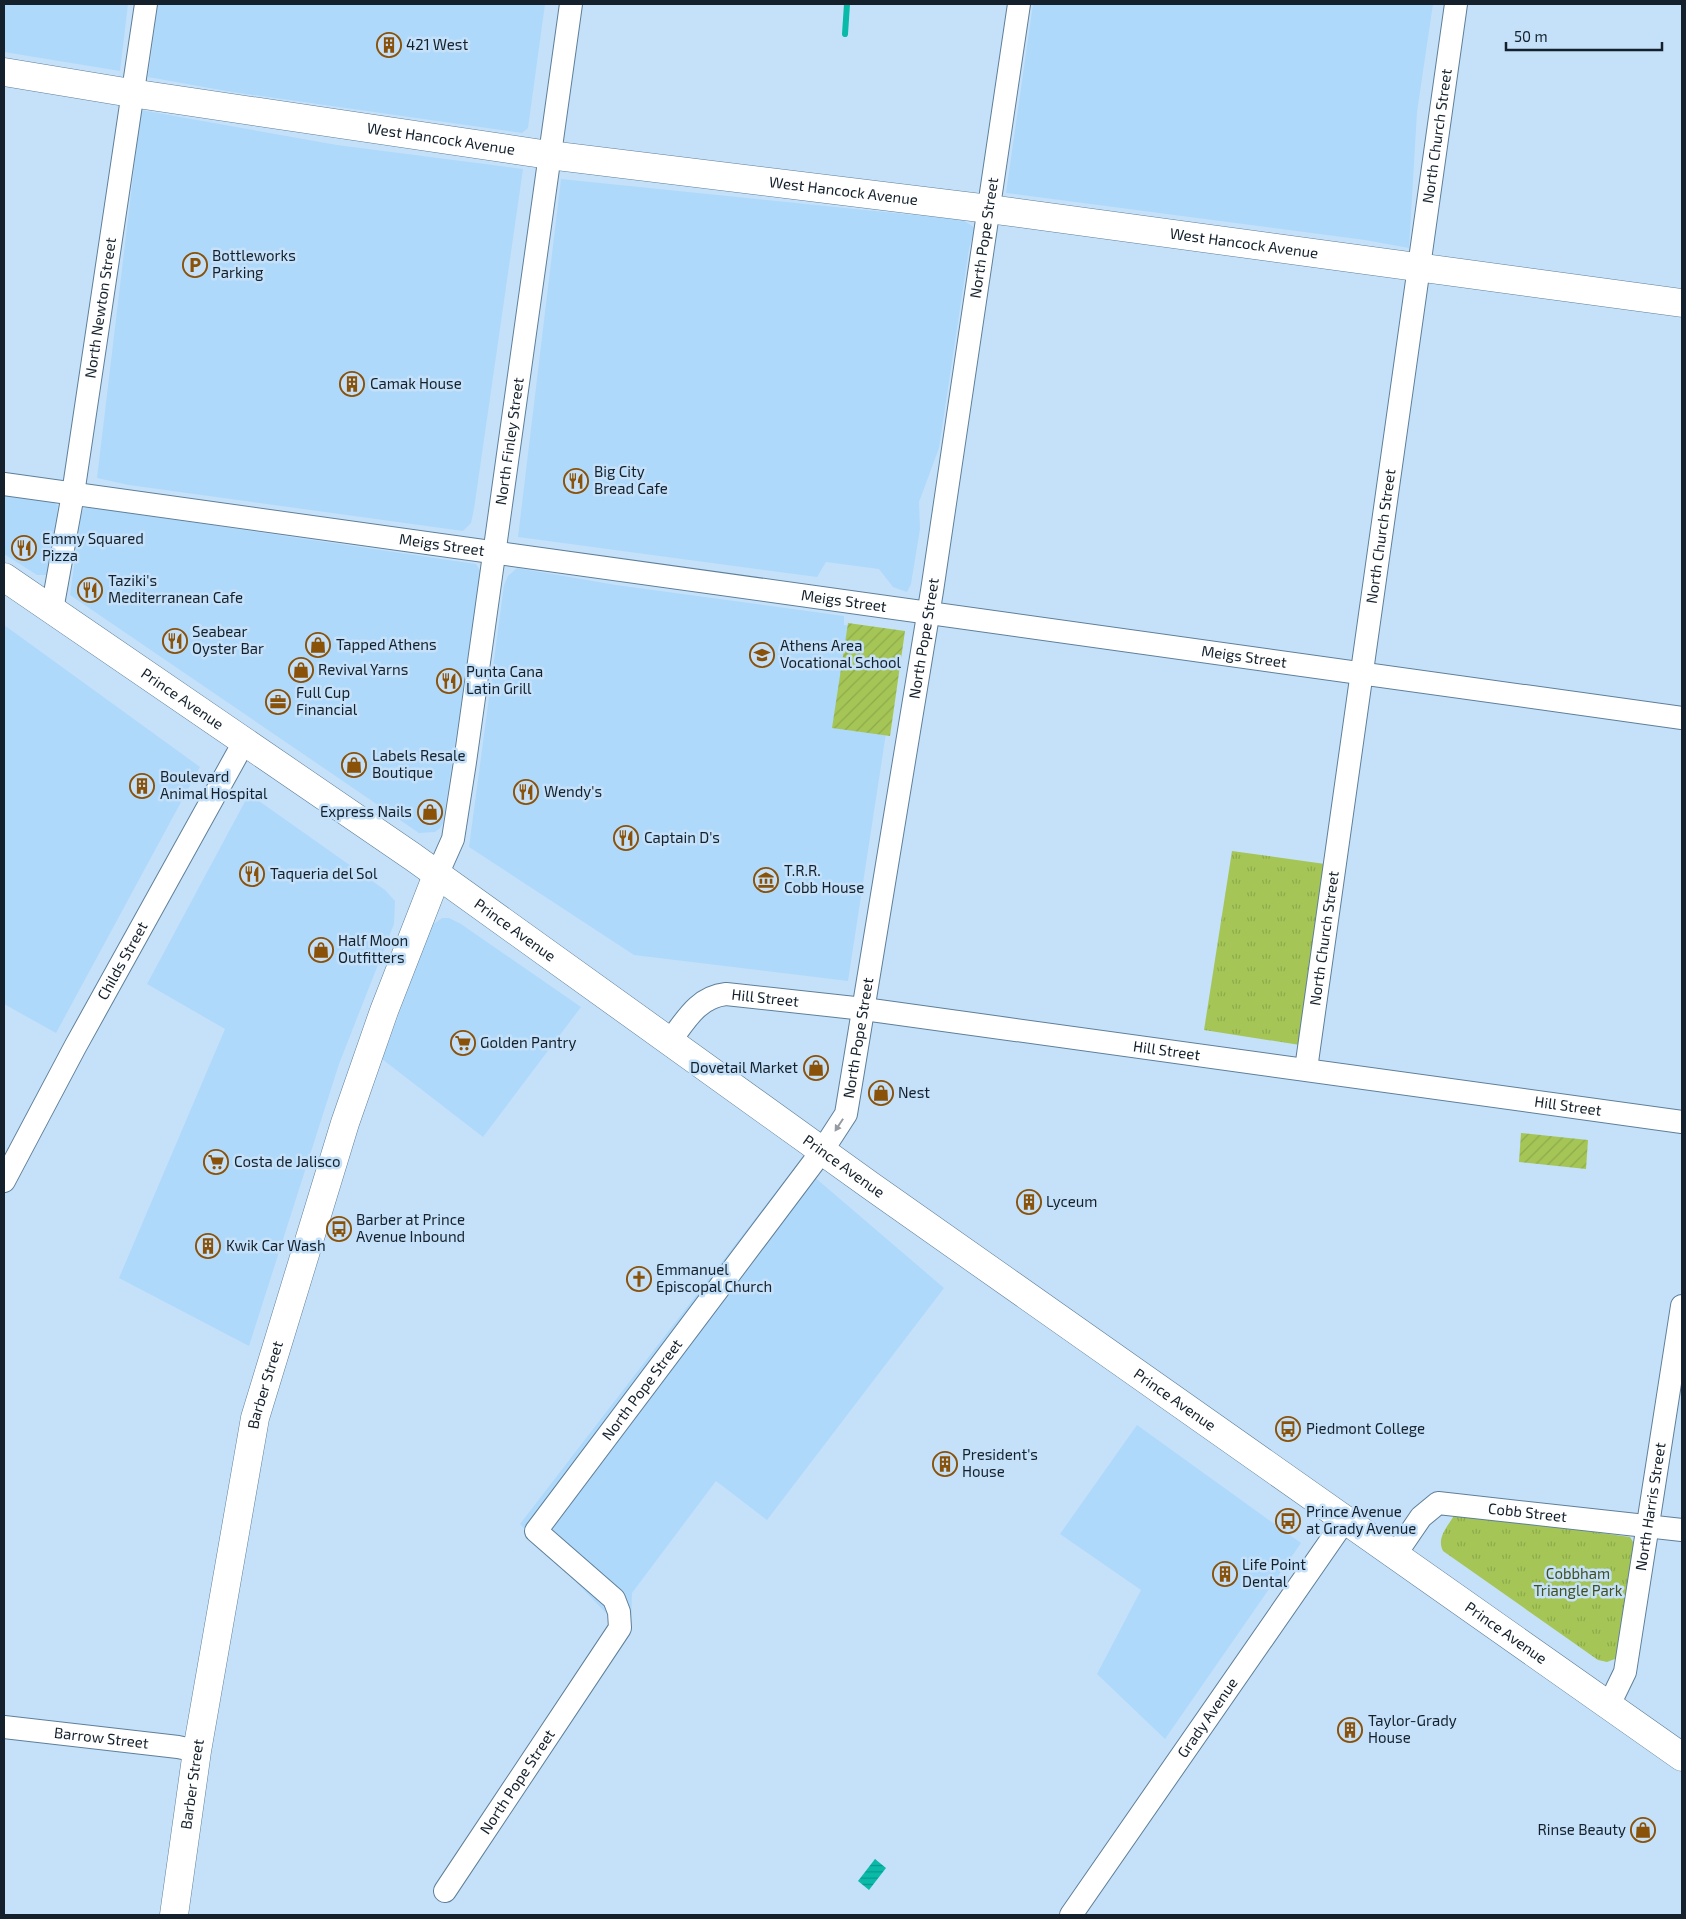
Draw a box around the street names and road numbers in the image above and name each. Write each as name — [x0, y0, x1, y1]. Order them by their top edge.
street label: North Church Street — [1418, 67, 1455, 205]
street label: West Hancock Avenue — [366, 118, 516, 158]
street label: West Hancock Avenue — [768, 172, 919, 208]
street label: North Pope Street — [965, 176, 1001, 299]
street label: West Hancock Avenue — [1169, 224, 1320, 262]
street label: North Newton Street — [80, 236, 119, 379]
street label: North Finley Street — [491, 376, 527, 506]
street label: North Church Street — [1362, 467, 1398, 605]
street label: Meigs Street — [398, 529, 486, 559]
street label: North Pope Street — [904, 576, 942, 700]
street label: Meigs Street — [800, 585, 888, 615]
street label: Meigs Street — [1200, 641, 1288, 671]
street label: Prince Avenue — [138, 664, 227, 733]
street label: North Church Street — [1305, 869, 1342, 1007]
street label: Prince Avenue — [471, 894, 560, 965]
street label: Childs Street — [93, 918, 151, 1003]
street label: North Pope Street — [839, 976, 876, 1100]
street label: Hill Street — [731, 985, 800, 1010]
street label: Hill Street — [1132, 1036, 1202, 1063]
street label: Hill Street — [1533, 1092, 1603, 1119]
street label: Prince Avenue — [800, 1130, 889, 1201]
street label: North Pope Street — [598, 1335, 685, 1443]
street label: Barber Street — [243, 1338, 286, 1430]
street label: Prince Avenue — [1131, 1364, 1220, 1434]
street label: North Harris Street — [1631, 1441, 1669, 1572]
street label: Cobb Street — [1487, 1499, 1568, 1525]
street label: Prince Avenue — [1462, 1597, 1551, 1667]
street label: Grady Avenue — [1173, 1674, 1241, 1761]
street label: Barrow Street — [53, 1723, 150, 1752]
street label: North Pope Street — [475, 1725, 558, 1837]
street label: Barber Street — [176, 1737, 207, 1830]

